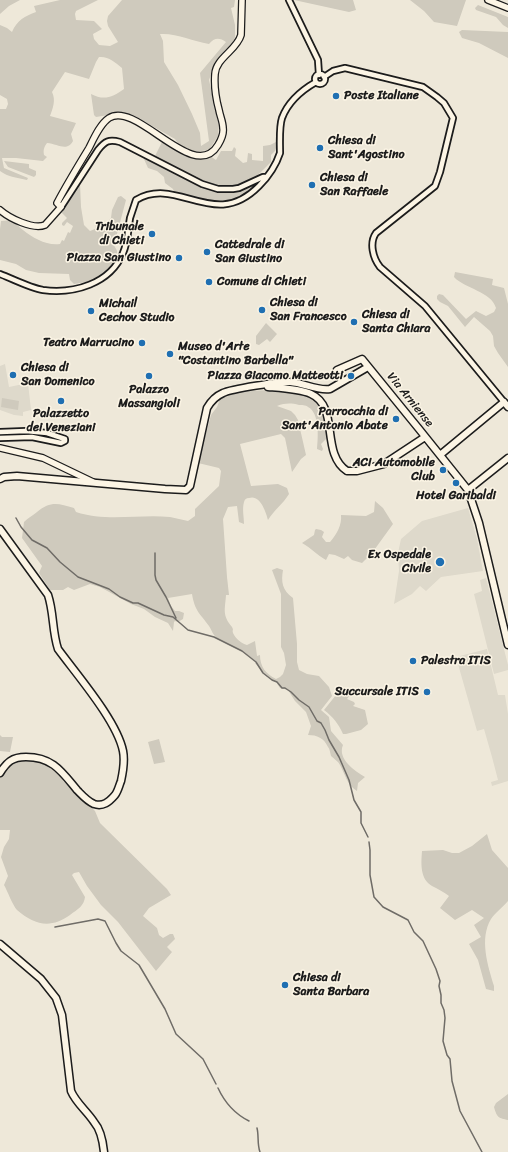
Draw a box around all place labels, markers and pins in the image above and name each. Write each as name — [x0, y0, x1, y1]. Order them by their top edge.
place label: Poste Italiane — [344, 89, 419, 103]
marker: Poste Italiane — [331, 91, 341, 101]
place label: Chiesa di Sant'Agostino — [328, 134, 404, 162]
marker: Chiesa di Sant'Agostino — [315, 143, 325, 153]
place label: Chiesa di San Raffaele — [320, 171, 388, 199]
marker: Chiesa di San Raffaele — [307, 180, 317, 190]
place label: Tribunale di Chieti — [95, 220, 144, 248]
marker: Tribunale di Chieti — [147, 229, 157, 239]
place label: Cattedrale di San Giustino — [215, 238, 284, 266]
marker: Cattedrale di San Giustino — [202, 247, 212, 257]
place label: Piazza San Giustino — [67, 251, 171, 265]
marker: Piazza San Giustino — [174, 253, 184, 263]
place label: Comune di Chieti — [217, 275, 306, 289]
marker: Comune di Chieti — [204, 277, 214, 287]
place label: Chiesa di San Francesco — [270, 296, 347, 324]
place label: Michail Cechov Studio — [99, 297, 175, 325]
marker: Chiesa di San Francesco — [257, 305, 267, 315]
marker: Michail Cechov Studio — [86, 306, 96, 316]
place label: Chiesa di Santa Chiara — [362, 308, 430, 336]
marker: Chiesa di Santa Chiara — [349, 317, 359, 327]
place label: Teatro Marrucino — [43, 336, 134, 350]
marker: Teatro Marrucino — [137, 338, 147, 348]
place label: Museo d'Arte "Costantino Barbella" — [178, 340, 293, 368]
marker: Museo d'Arte "Costantino Barbella" — [165, 349, 175, 359]
place label: Chiesa di San Domenico — [21, 361, 95, 389]
place label: Piazza Giacomo Matteotti — [208, 369, 343, 383]
marker: Chiesa di San Domenico — [8, 370, 18, 380]
marker: Palazzo Massangioli — [144, 371, 154, 381]
marker: Piazza Giacomo Matteotti — [346, 371, 356, 381]
place label: Palazzo Massangioli — [118, 383, 180, 411]
marker: Palazzetto dei Veneziani — [56, 396, 66, 406]
place label: Parrocchia di Sant'Antonio Abate — [282, 405, 388, 433]
place label: Palazzetto dei Veneziani — [27, 407, 95, 435]
marker: Parrocchia di Sant'Antonio Abate — [391, 414, 401, 424]
place label: ACI Automobile Club — [353, 456, 435, 484]
marker: ACI Automobile Club — [438, 465, 448, 475]
marker: Hotel Garibaldi — [451, 478, 461, 488]
place label: Hotel Garibaldi — [416, 489, 496, 503]
place label: Ex Ospedale Civile — [368, 548, 431, 576]
marker: Ex Ospedale Civile — [434, 556, 446, 568]
place label: Palestra ITIS — [421, 654, 491, 668]
marker: Palestra ITIS — [408, 656, 418, 666]
place label: Succursale ITIS — [335, 685, 419, 699]
marker: Succursale ITIS — [422, 687, 432, 697]
place label: Chiesa di Santa Barbara — [293, 971, 369, 999]
marker: Chiesa di Santa Barbara — [280, 980, 290, 990]

